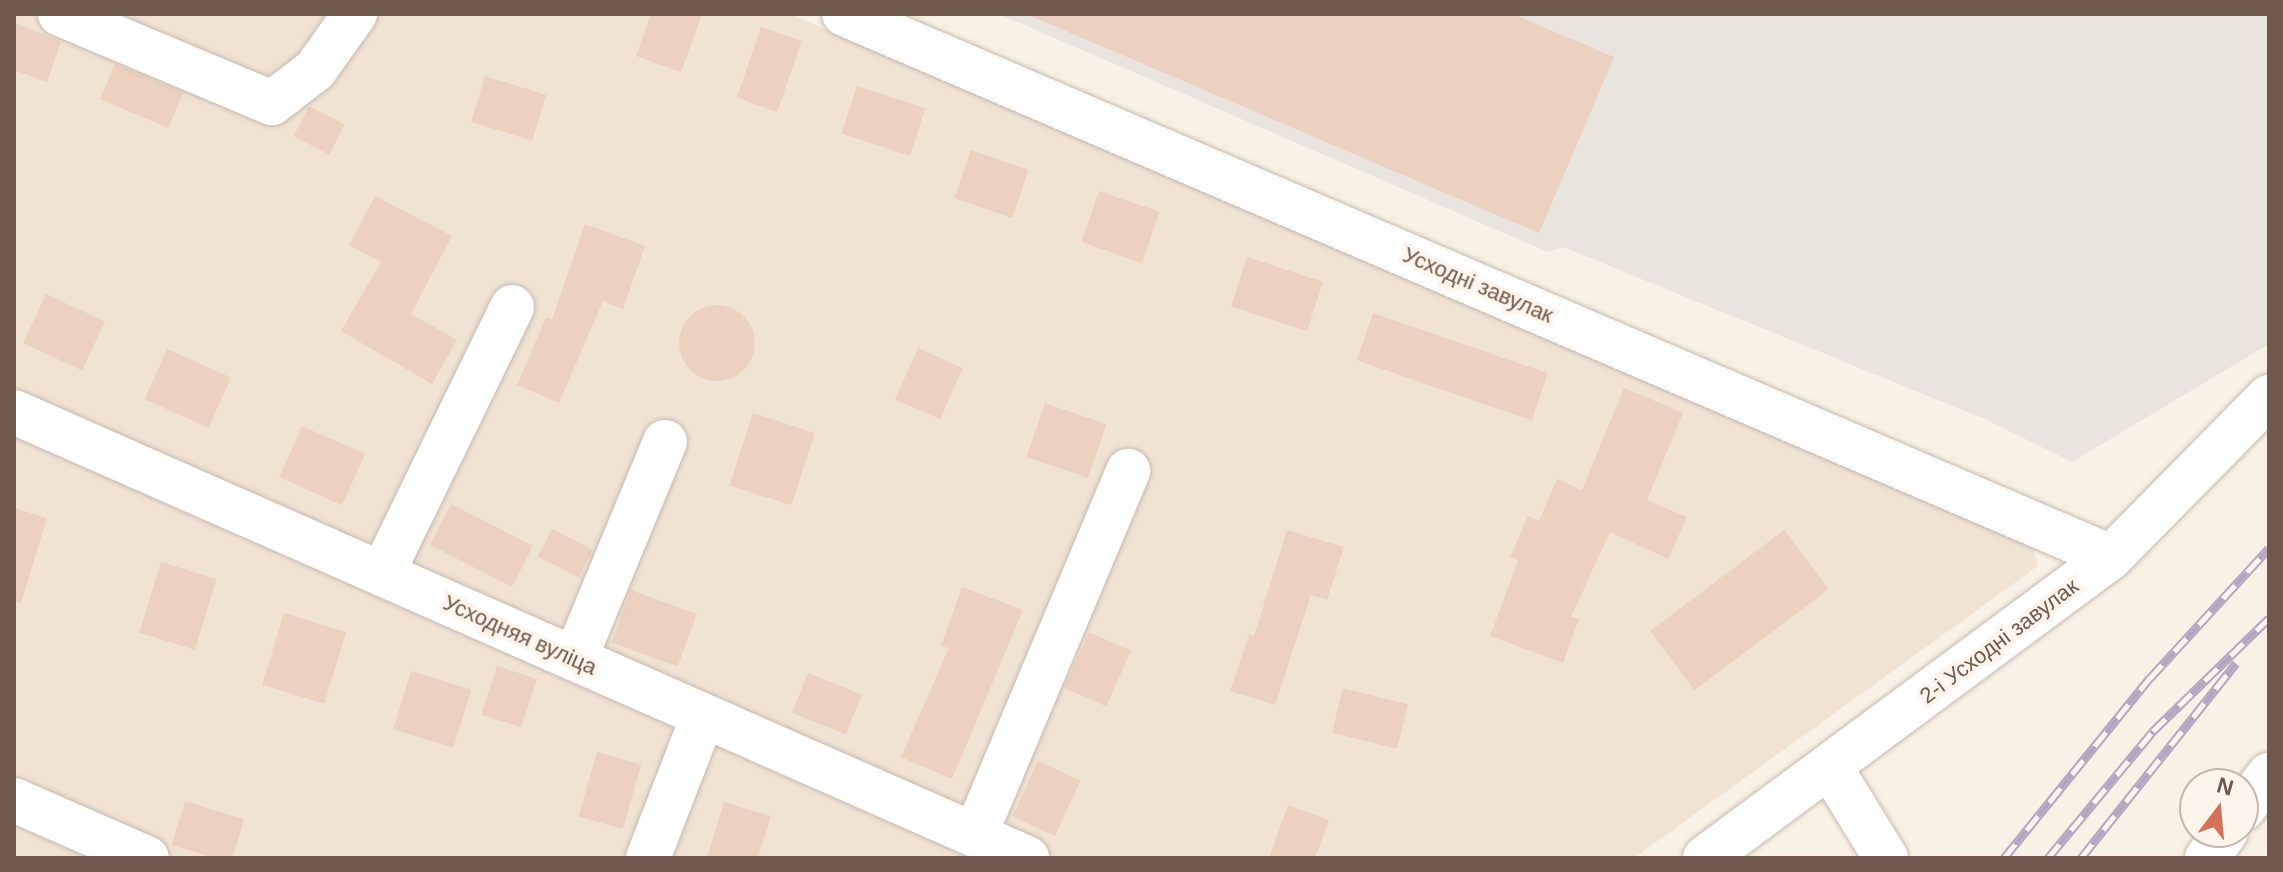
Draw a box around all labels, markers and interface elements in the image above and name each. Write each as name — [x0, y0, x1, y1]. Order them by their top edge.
street label: Усходні завулак — [1399, 241, 1557, 329]
street label: 2-і Усходні завулак — [1915, 573, 2083, 709]
street label: Усходняя вуліца — [439, 589, 601, 681]
north arrow — [2179, 768, 2259, 848]
text: N — [2214, 772, 2236, 801]

